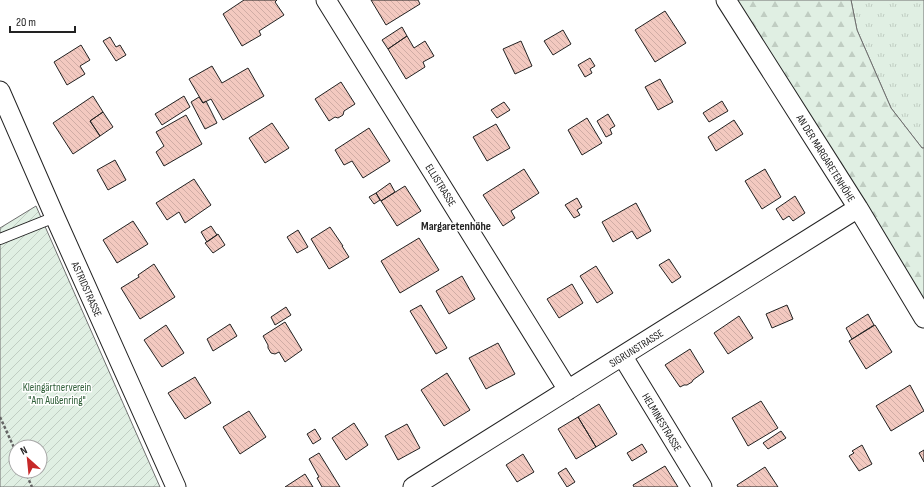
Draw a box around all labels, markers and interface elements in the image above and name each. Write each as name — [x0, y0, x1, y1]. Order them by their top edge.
scale bar — [10, 8, 75, 34]
text: 20 m — [16, 15, 36, 30]
street label: AN DER MARGARETENHÖHE — [793, 111, 858, 204]
street label: ELLISTRASSE — [422, 162, 459, 209]
district label: Margaretenhöhe — [421, 219, 491, 234]
street label: ASTRIDSTRASSE — [68, 259, 104, 319]
street label: SIGRUNSTRASSE — [607, 327, 666, 370]
park label: Kleingärtnerverein "Am Außenring" — [23, 381, 92, 407]
street label: HELMINESTRASSE — [639, 391, 684, 454]
north arrow — [8, 439, 48, 479]
text: N — [18, 443, 29, 458]

